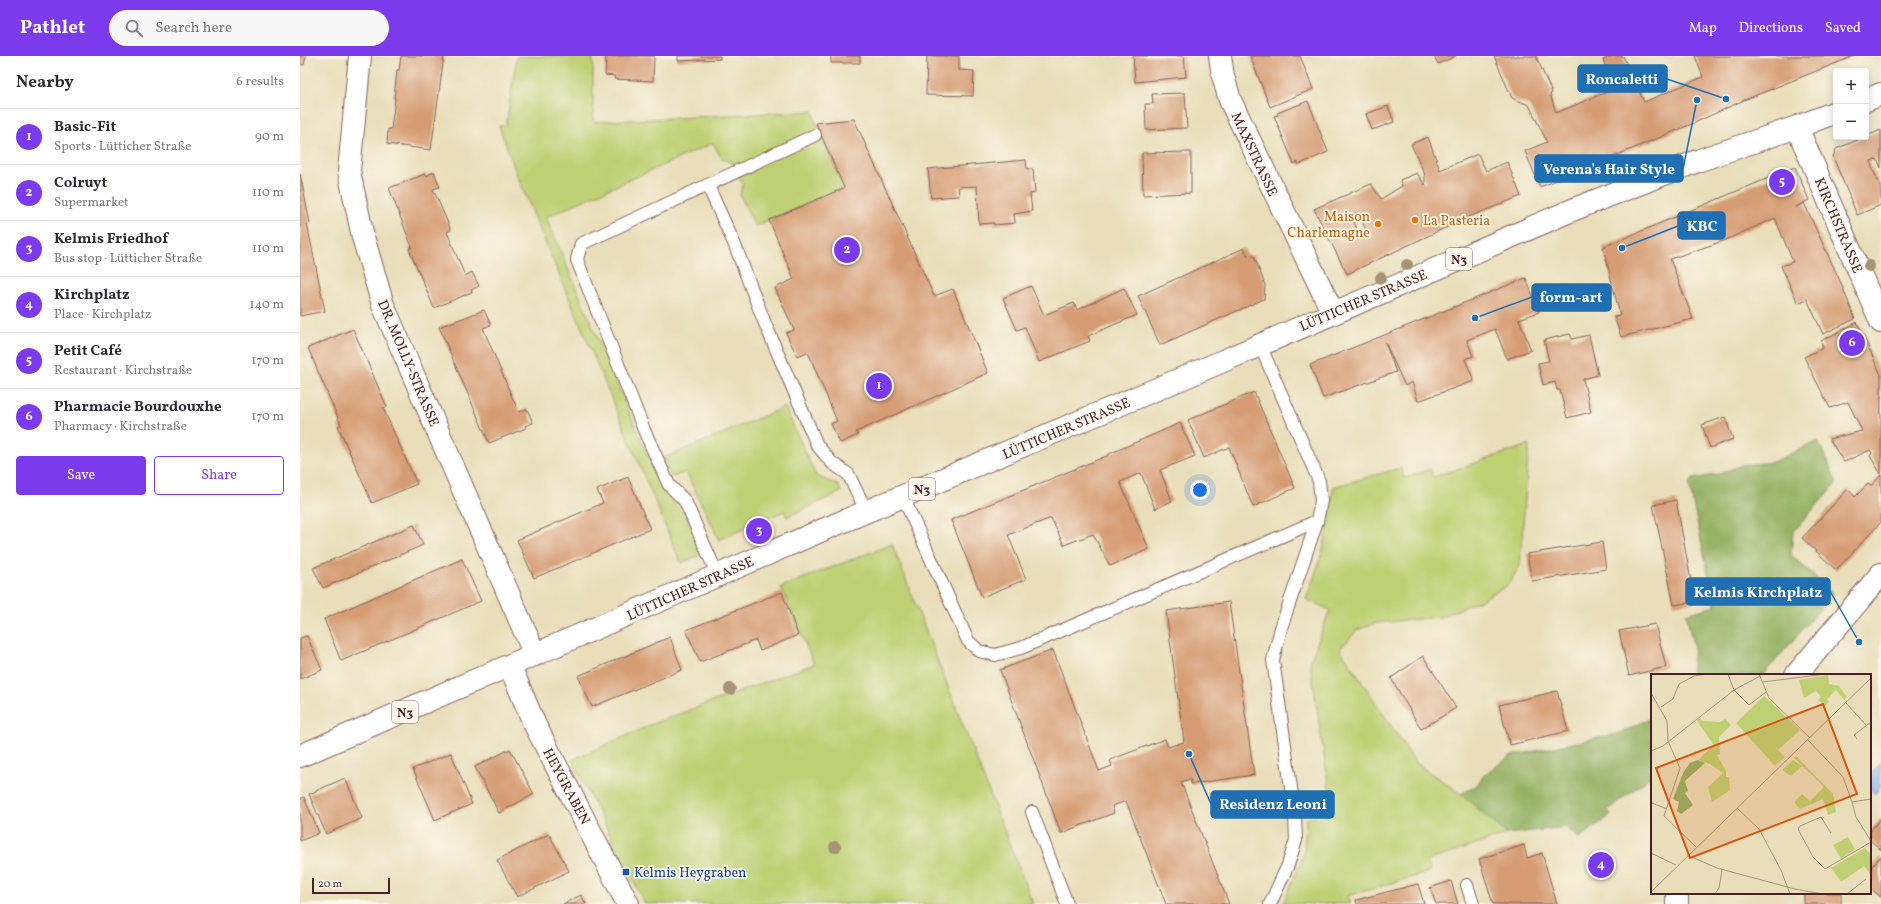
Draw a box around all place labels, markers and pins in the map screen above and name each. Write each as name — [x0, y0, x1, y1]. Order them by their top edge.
callout: Roncaletti — [1578, 65, 1667, 92]
callout: Verena's Hair Style — [1535, 155, 1683, 182]
pin: 5 — [1769, 167, 1795, 197]
place label: Maison Charlemagne — [1287, 208, 1370, 243]
place label: La Pasteria — [1423, 212, 1490, 231]
callout: KBC — [1678, 212, 1725, 239]
marker: La Pasteria — [1410, 215, 1420, 225]
marker: Maison Charlemagne — [1373, 219, 1383, 229]
pin: 2 — [834, 235, 860, 265]
callout: form-art — [1532, 284, 1611, 311]
pin: 6 — [1839, 328, 1865, 358]
pin: 1 — [866, 371, 892, 401]
pin: 3 — [746, 516, 772, 546]
callout: Kelmis Kirchplatz — [1686, 578, 1830, 605]
callout: Residenz Leoni — [1211, 791, 1334, 818]
pin: 4 — [1588, 850, 1614, 880]
place label: Kelmis Heygraben — [634, 864, 746, 883]
marker: Kelmis Heygraben — [621, 867, 631, 877]

